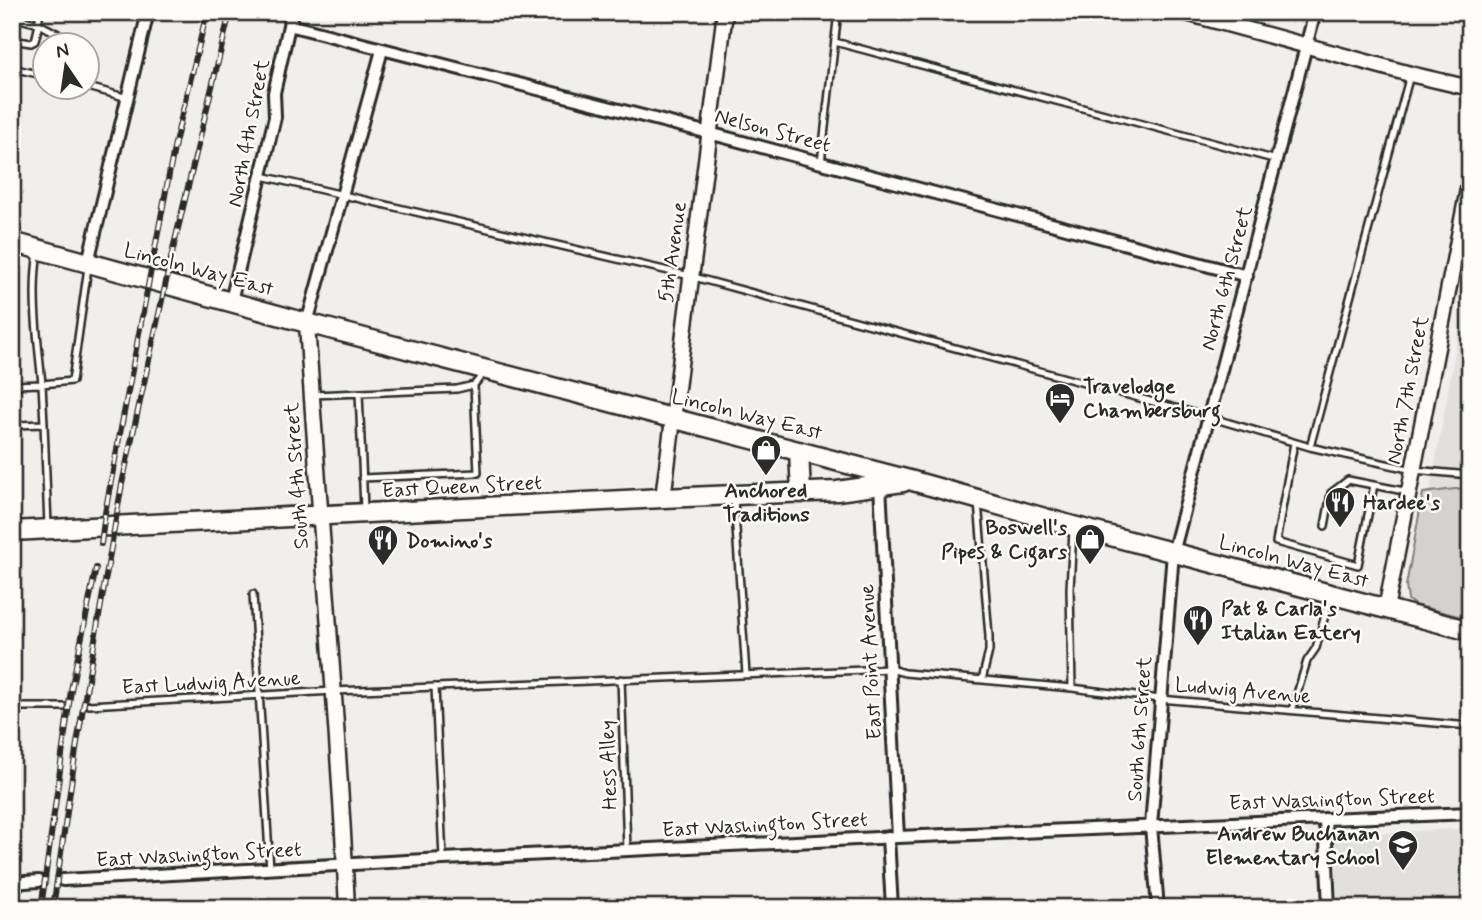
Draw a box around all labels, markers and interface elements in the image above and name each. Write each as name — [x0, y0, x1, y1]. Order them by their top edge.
north arrow — [32, 32, 102, 102]
text: N — [54, 37, 71, 65]
street label: North 4th Street — [221, 56, 277, 210]
street label: Nelson Street — [712, 102, 834, 160]
street label: 5th Avenue — [652, 200, 694, 304]
street label: North 6th Street — [1194, 202, 1260, 354]
street label: Lincoln Way East — [121, 236, 277, 304]
street label: North 7th Street — [1380, 313, 1436, 467]
place label: Travelodge Chambersburg — [1083, 373, 1221, 427]
hotel icon: Travelodge Chambersburg — [1043, 381, 1077, 425]
street label: Lincoln Way East — [669, 383, 825, 447]
street label: South 4th Street — [278, 401, 316, 550]
shop icon: Anchored Traditions — [749, 433, 783, 477]
street label: East Queen Street — [381, 469, 543, 505]
place label: Anchored Traditions — [722, 477, 810, 529]
restaurant icon: Hardee's — [1323, 485, 1357, 529]
place label: Hardee's — [1363, 489, 1441, 517]
place label: Boswell's Pipes & Cigars — [941, 514, 1068, 568]
shop icon: Boswell's Pipes & Cigars — [1073, 522, 1107, 566]
restaurant icon: Domino's — [366, 523, 400, 567]
place label: Domino's — [406, 527, 493, 555]
street label: Lincoln Way East — [1216, 528, 1372, 596]
street label: East Point Avenue — [853, 583, 889, 741]
place label: Pat & Carla's Italian Eatery — [1221, 595, 1361, 647]
restaurant icon: Pat & Carla's Italian Eatery — [1181, 603, 1215, 647]
street label: South 6th Street — [1121, 655, 1159, 803]
street label: East Ludwig Avenue — [121, 664, 301, 702]
street label: Ludwig Avenue — [1174, 671, 1312, 711]
street label: Hess Alley — [593, 719, 625, 811]
street label: East Washington Street — [1229, 782, 1436, 820]
street label: East Washington Street — [662, 806, 869, 846]
place label: Andrew Buchanan Elementary School — [1205, 820, 1380, 872]
school or university icon: Andrew Buchanan Elementary School — [1386, 828, 1420, 872]
street label: East Washington Street — [96, 836, 303, 876]

